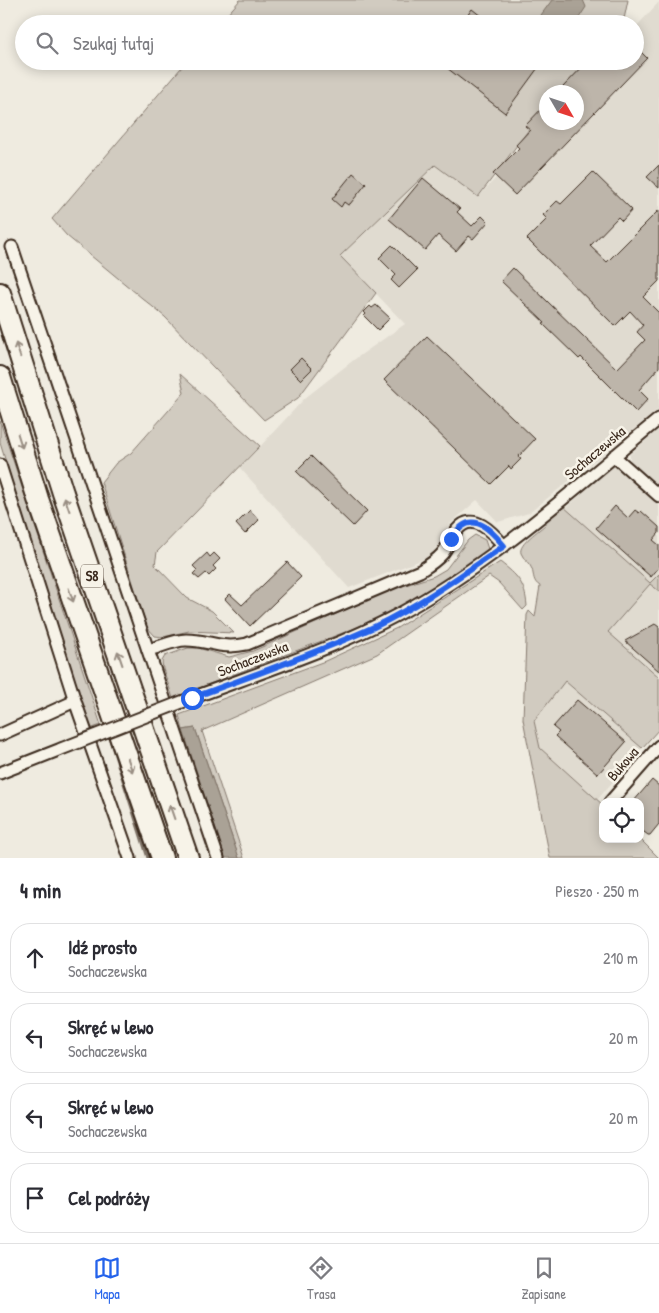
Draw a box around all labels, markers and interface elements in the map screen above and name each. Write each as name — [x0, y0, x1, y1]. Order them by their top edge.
search box — [15, 15, 644, 70]
icon: search — [33, 29, 61, 57]
text: Szukaj tutaj — [73, 30, 154, 56]
north arrow — [539, 85, 584, 130]
one-way arrow — [13, 342, 22, 358]
street label: Sochaczewska — [560, 421, 630, 484]
one-way arrow — [16, 432, 25, 448]
one-way arrow — [62, 497, 71, 513]
route end — [440, 528, 463, 551]
road number: S8 — [81, 564, 103, 588]
one-way arrow — [67, 586, 77, 602]
street label: Sochaczewska — [215, 635, 291, 682]
one-way arrow — [115, 651, 124, 666]
route start — [181, 687, 204, 710]
street label: Bukowa — [602, 742, 643, 785]
one-way arrow — [126, 757, 135, 772]
map controls — [599, 798, 644, 843]
button: locate — [599, 798, 644, 843]
one-way arrow — [167, 804, 177, 820]
text: 4 min — [20, 876, 61, 905]
text: Pieszo · 250 m — [555, 880, 639, 902]
text: Idź prosto — [68, 934, 137, 960]
icon: ahead — [21, 944, 49, 972]
text: 210 m — [603, 947, 638, 969]
text: Sochaczewska — [68, 960, 147, 982]
text: Skręć w lewo — [68, 1014, 153, 1040]
icon: left — [21, 1024, 49, 1052]
text: 20 m — [609, 1027, 638, 1049]
text: Sochaczewska — [68, 1040, 147, 1062]
text: Skręć w lewo — [68, 1094, 153, 1120]
icon: left — [21, 1104, 49, 1132]
text: 20 m — [609, 1107, 638, 1129]
text: Sochaczewska — [68, 1120, 147, 1142]
icon: arrive — [21, 1184, 49, 1212]
text: Cel podróży — [68, 1185, 150, 1211]
tab: Mapa — [93, 1254, 121, 1303]
tab: Trasa — [307, 1254, 335, 1303]
tab: Zapisane — [521, 1254, 566, 1303]

